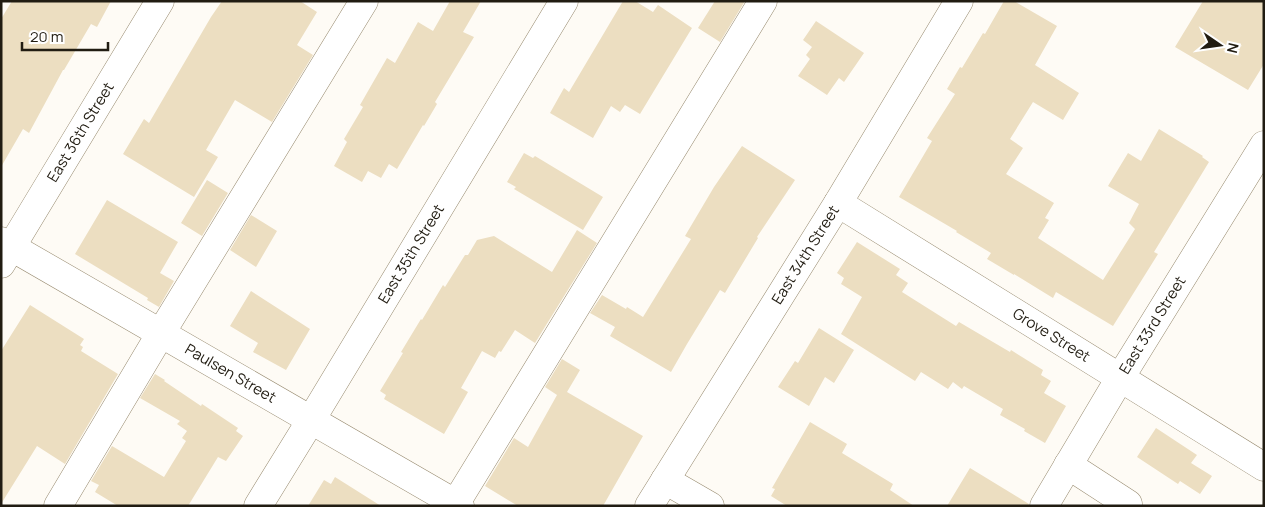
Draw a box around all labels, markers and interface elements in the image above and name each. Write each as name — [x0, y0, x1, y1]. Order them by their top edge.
scale bar — [22, 20, 109, 52]
north arrow — [1195, 20, 1245, 70]
text: 20 m — [30, 26, 63, 47]
text: N — [1223, 41, 1244, 55]
street label: East 36th Street — [42, 78, 119, 186]
street label: East 35th Street — [373, 200, 449, 307]
street label: East 34th Street — [766, 201, 844, 308]
street label: East 33rd Street — [1114, 272, 1191, 378]
street label: Grove Street — [1009, 303, 1094, 367]
street label: Paulsen Street — [181, 338, 280, 408]

